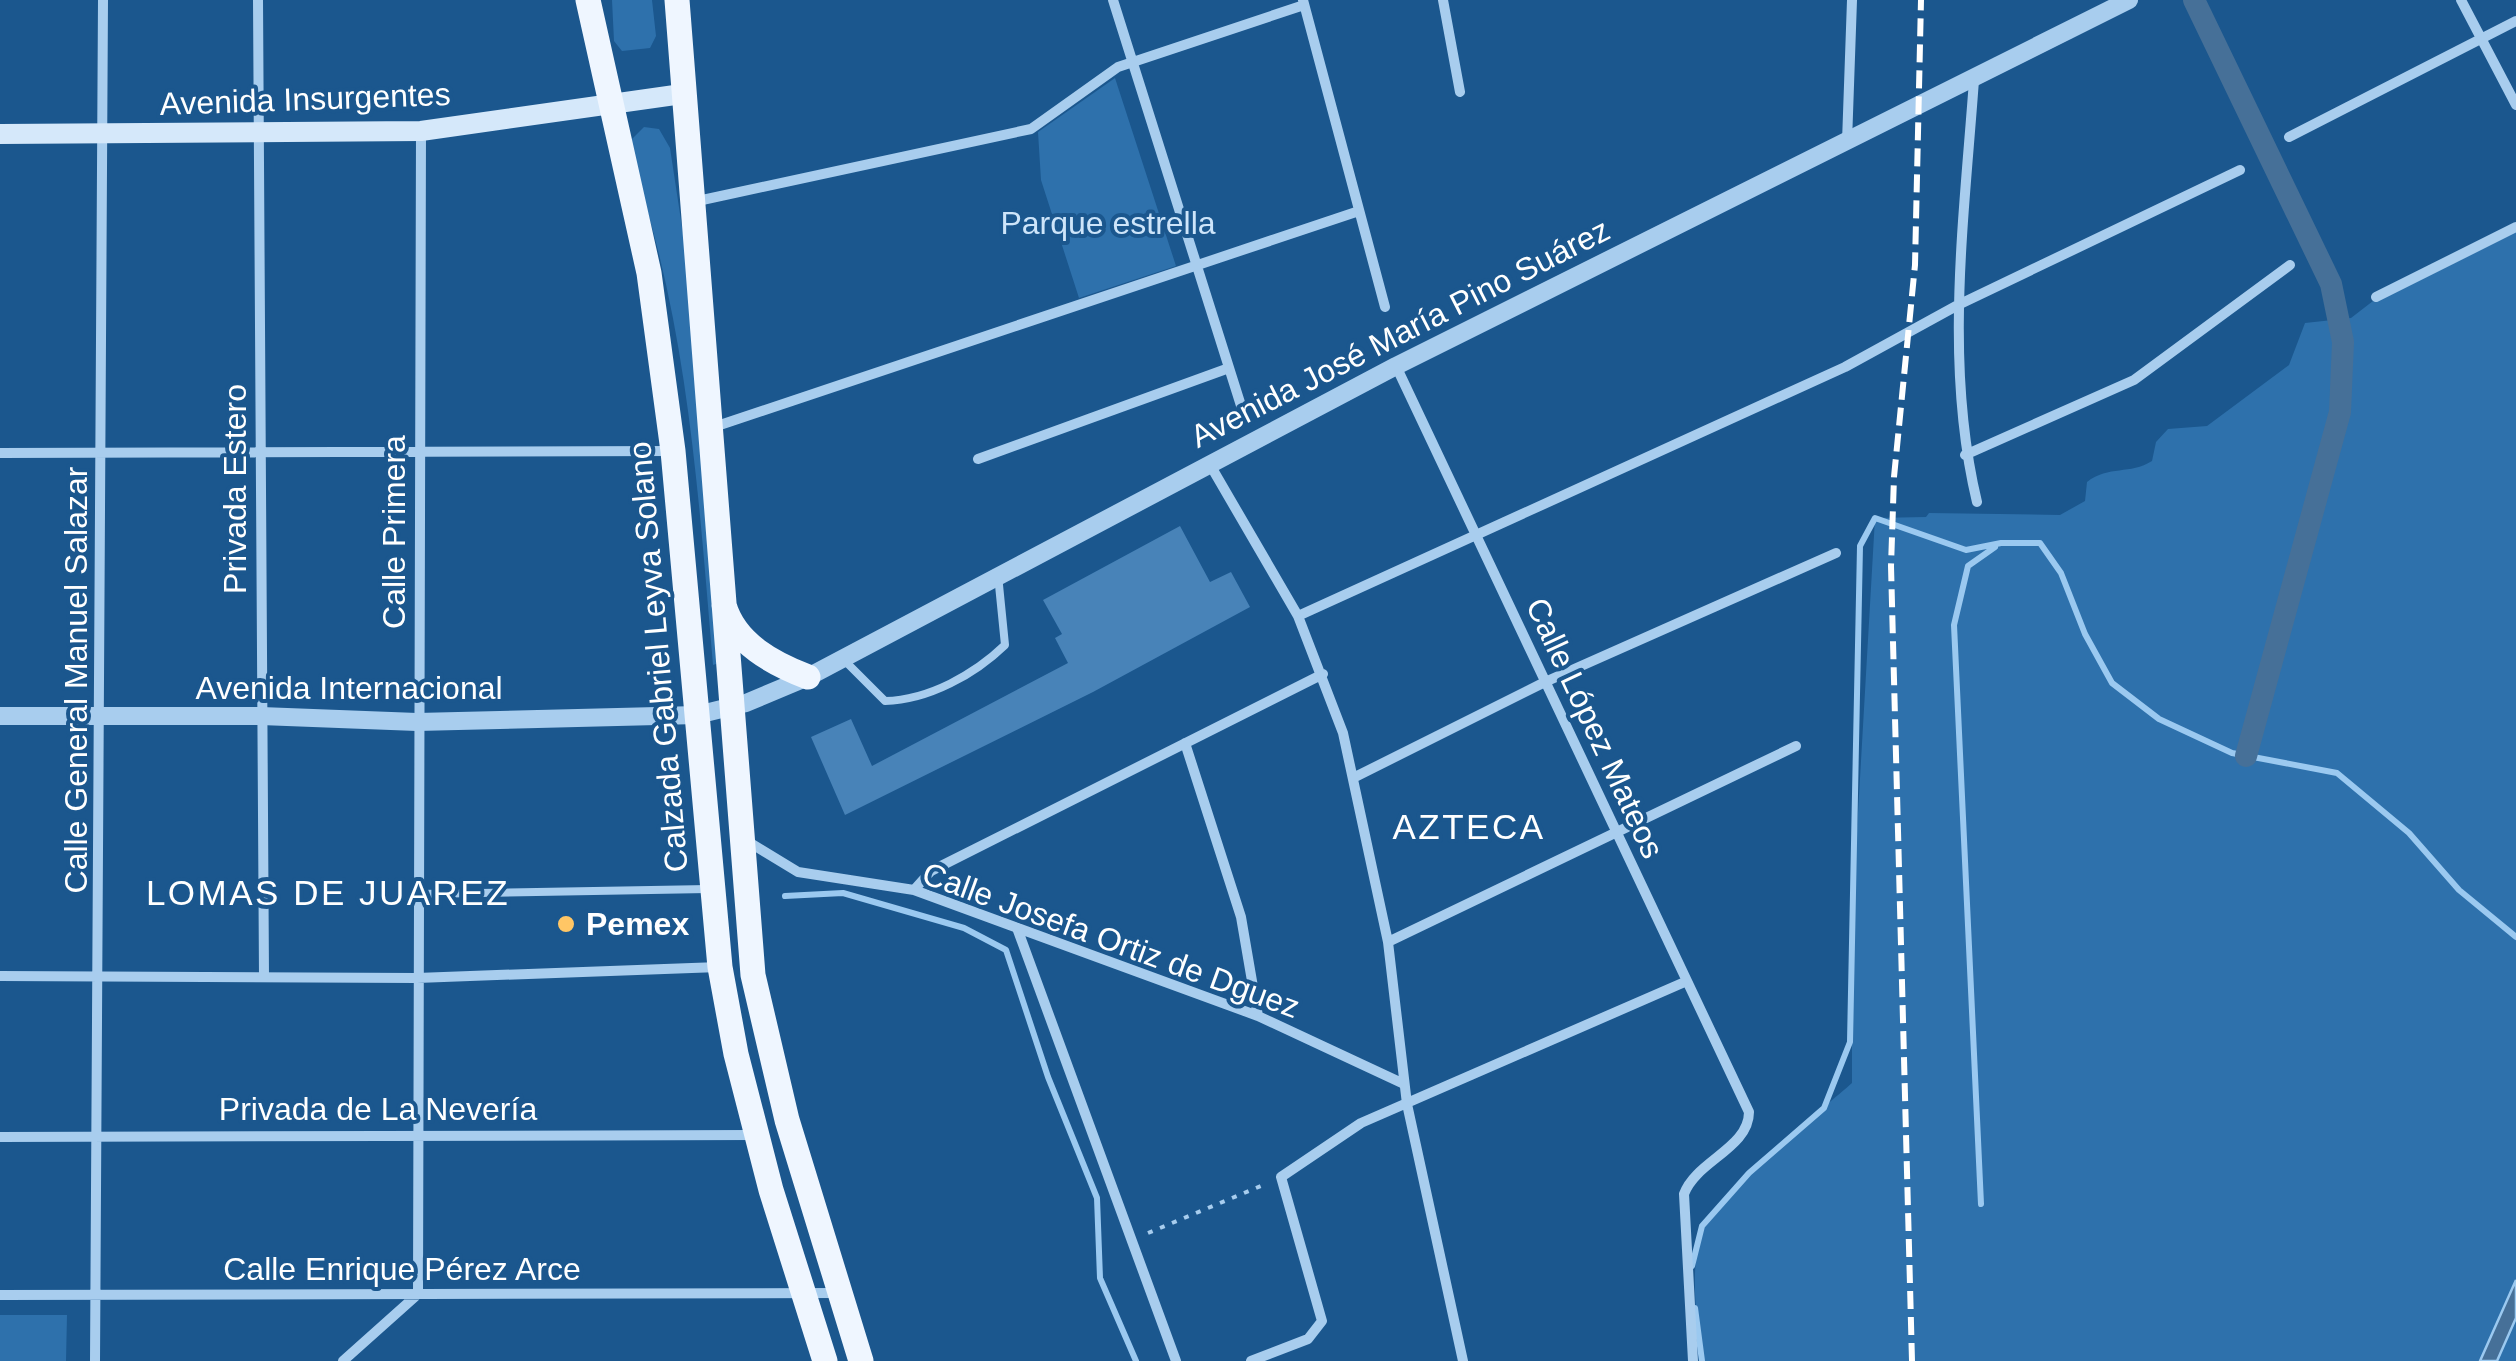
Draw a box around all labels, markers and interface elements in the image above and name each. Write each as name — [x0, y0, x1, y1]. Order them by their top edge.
street label: Avenida Insurgentes — [159, 76, 451, 122]
park label: Parque estrella — [1000, 205, 1216, 241]
street label: Avenida José María Pino Suárez — [1184, 211, 1616, 455]
street label: Privada Estero — [217, 384, 253, 594]
street label: Calle Primera — [376, 435, 412, 629]
street label: Calzada Gabriel Leyva Solano — [621, 440, 695, 874]
street label: Calle General Manuel Salazar — [58, 466, 94, 893]
street label: Calle López Mateos — [1519, 592, 1671, 864]
street label: Avenida Internacional — [195, 670, 503, 706]
district label: AZTECA — [1392, 807, 1546, 846]
street label: Calle Josefa Ortiz de Dguez — [918, 855, 1304, 1025]
district label: LOMAS DE JUAREZ — [146, 873, 510, 912]
place label: Pemex — [586, 906, 689, 942]
marker: Pemex — [555, 913, 577, 935]
street label: Privada de La Nevería — [219, 1091, 537, 1127]
street label: Calle Enrique Pérez Arce — [223, 1251, 581, 1287]

